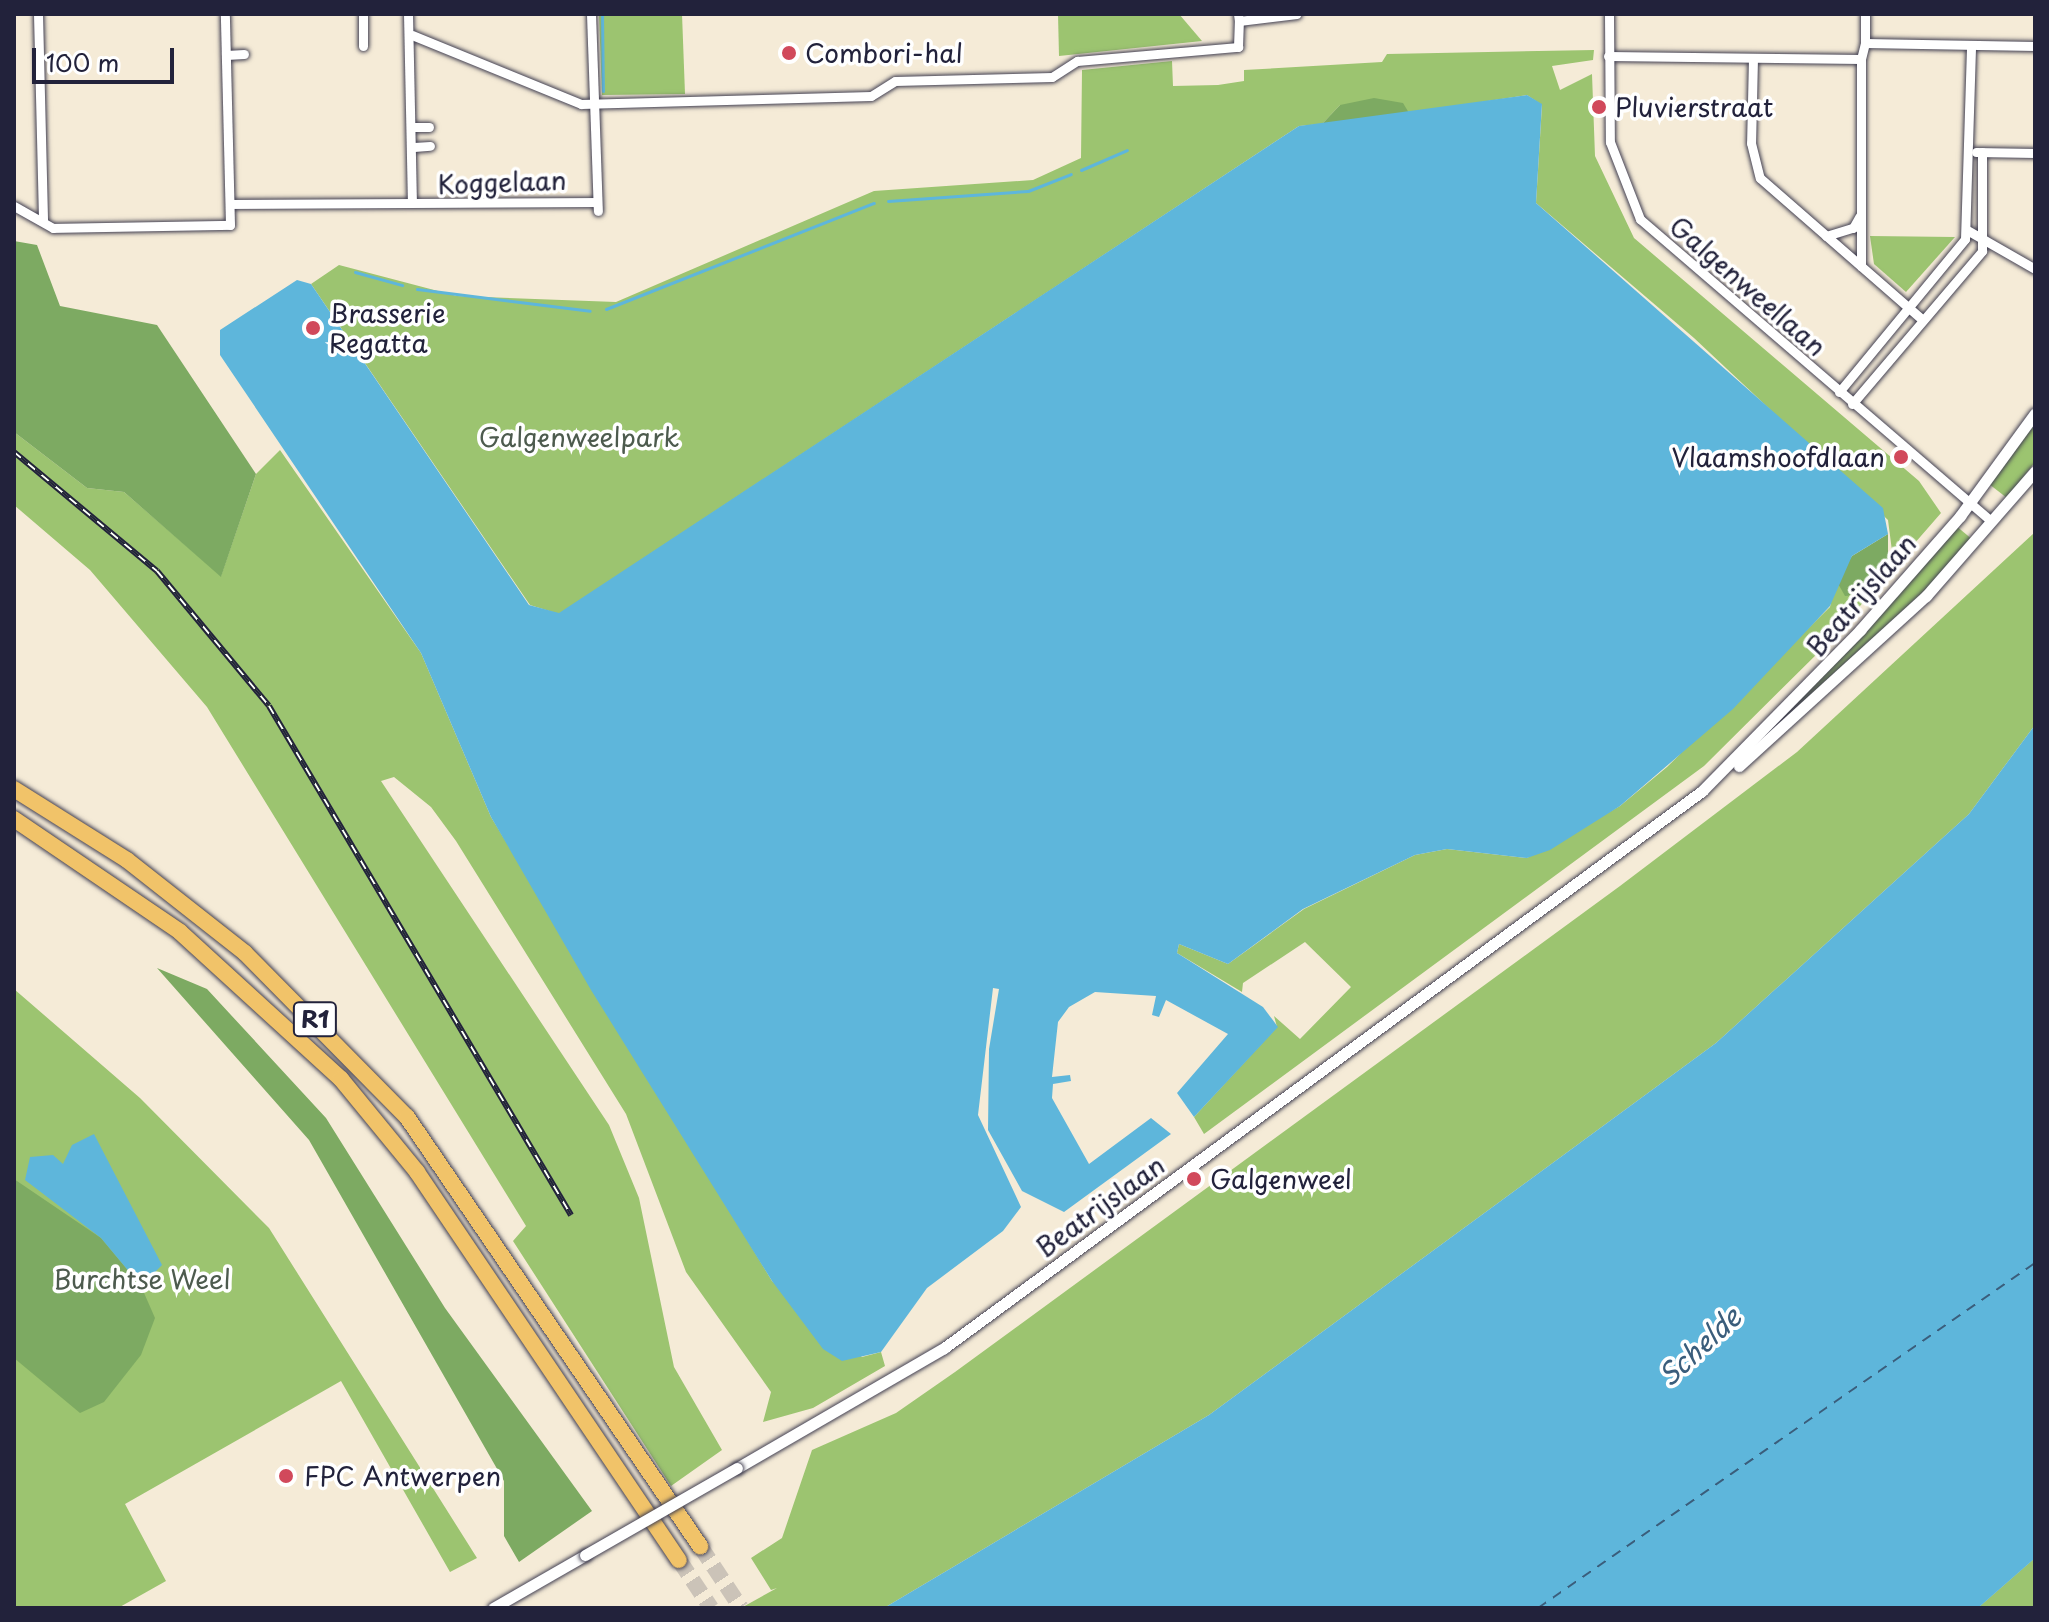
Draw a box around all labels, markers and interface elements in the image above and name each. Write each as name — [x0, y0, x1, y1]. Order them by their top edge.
scale bar — [36, 32, 178, 82]
place label: Combori-hal — [805, 37, 963, 69]
text: 100 m — [46, 44, 119, 80]
marker: Combori-hal — [780, 44, 798, 62]
place label: Pluvierstraat — [1615, 91, 1773, 123]
marker: Pluvierstraat — [1590, 98, 1608, 116]
street label: Koggelaan — [437, 164, 567, 200]
street label: Galgenweellaan — [1664, 210, 1832, 362]
place label: Brasserie Regatta — [329, 297, 446, 358]
marker: Brasserie Regatta — [304, 319, 322, 337]
park label: Galgenweelpark — [479, 421, 679, 453]
place label: Vlaamshoofdlaan — [1671, 441, 1885, 473]
marker: Vlaamshoofdlaan — [1892, 448, 1910, 466]
street label: Beatrijslaan — [1800, 528, 1922, 662]
road number: R1 — [291, 999, 339, 1039]
street label: Beatrijslaan — [1030, 1149, 1170, 1263]
place label: Galgenweel — [1210, 1163, 1352, 1195]
marker: Galgenweel — [1185, 1170, 1203, 1188]
park label: Burchtse Weel — [53, 1263, 231, 1295]
water label: Schelde — [1651, 1299, 1747, 1393]
place label: FPC Antwerpen — [304, 1460, 502, 1492]
marker: FPC Antwerpen — [275, 1465, 297, 1487]

